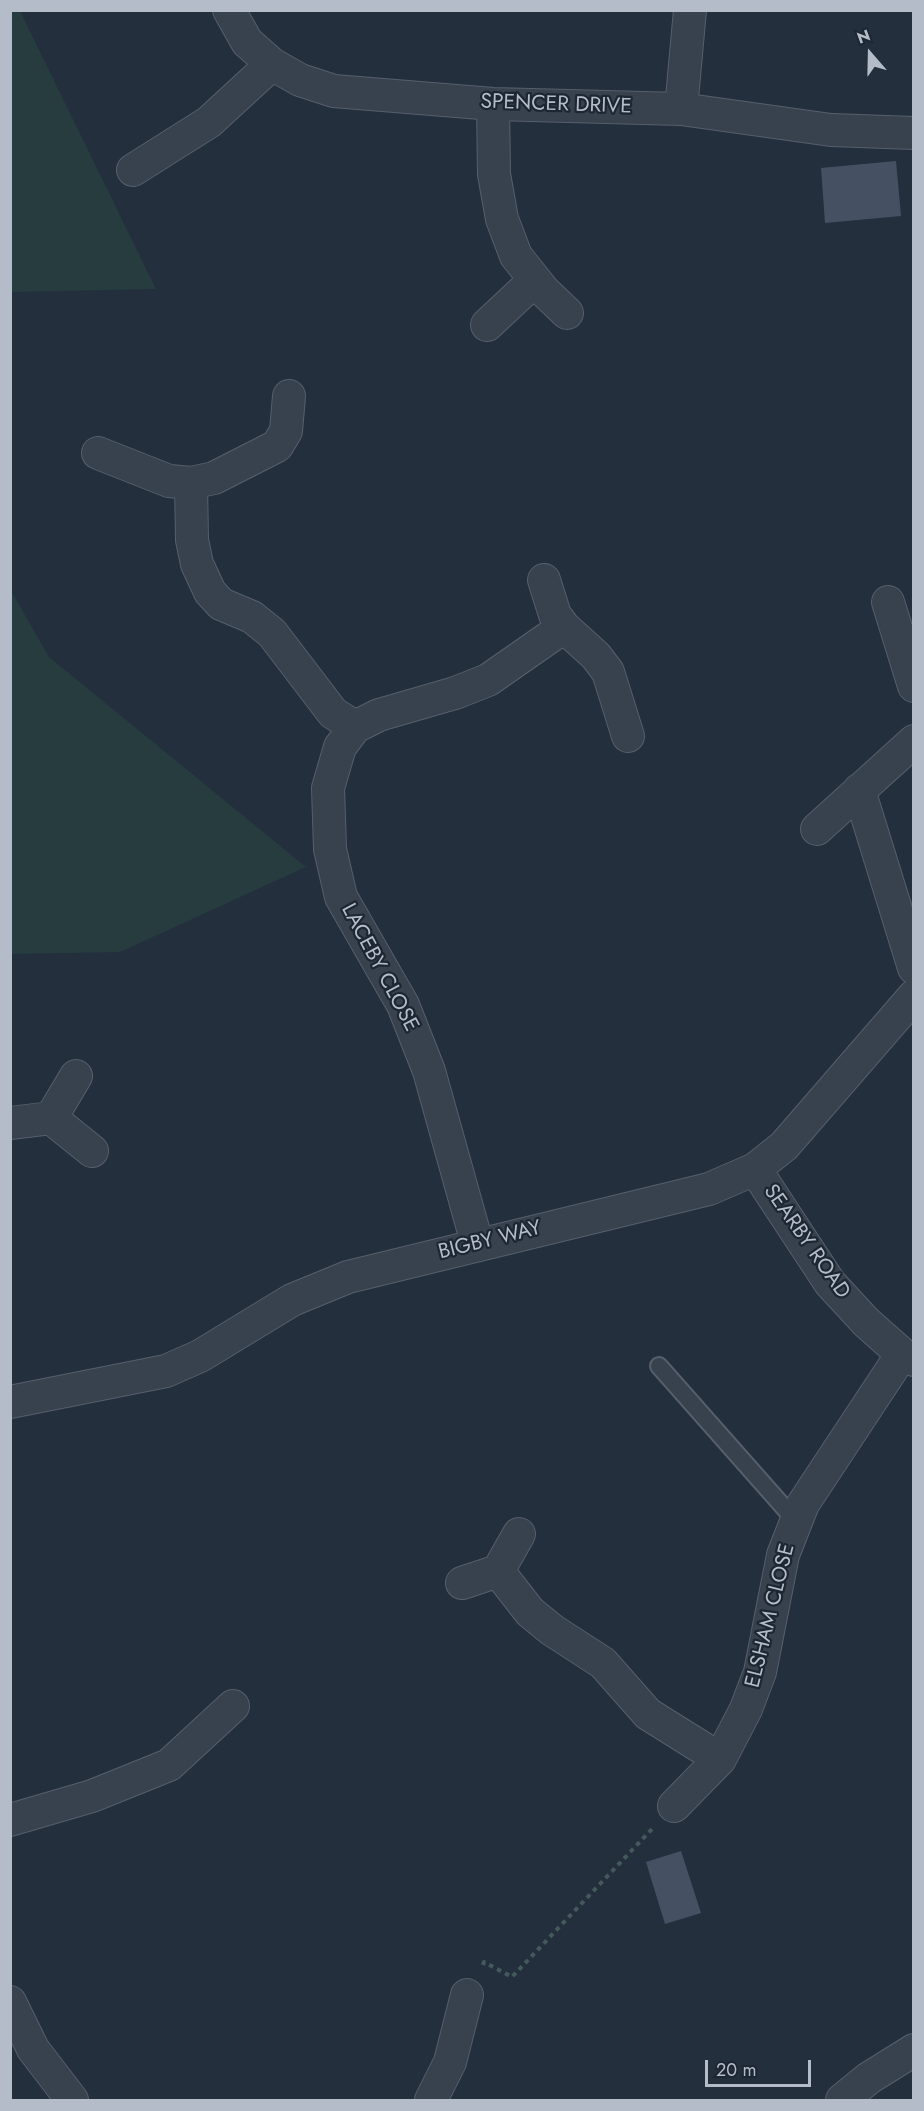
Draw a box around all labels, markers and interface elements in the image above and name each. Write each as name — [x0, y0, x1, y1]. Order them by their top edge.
north arrow — [840, 24, 900, 84]
text: N — [854, 24, 874, 50]
street label: SPENCER DRIVE — [480, 90, 632, 120]
street label: LACEBY CLOSE — [335, 900, 423, 1036]
street label: SEARBY ROAD — [757, 1180, 855, 1304]
street label: BIGBY WAY — [436, 1216, 544, 1266]
street label: ELSHAM CLOSE — [741, 1541, 801, 1691]
scale bar — [708, 2048, 814, 2086]
text: 20 m — [716, 2057, 756, 2083]

